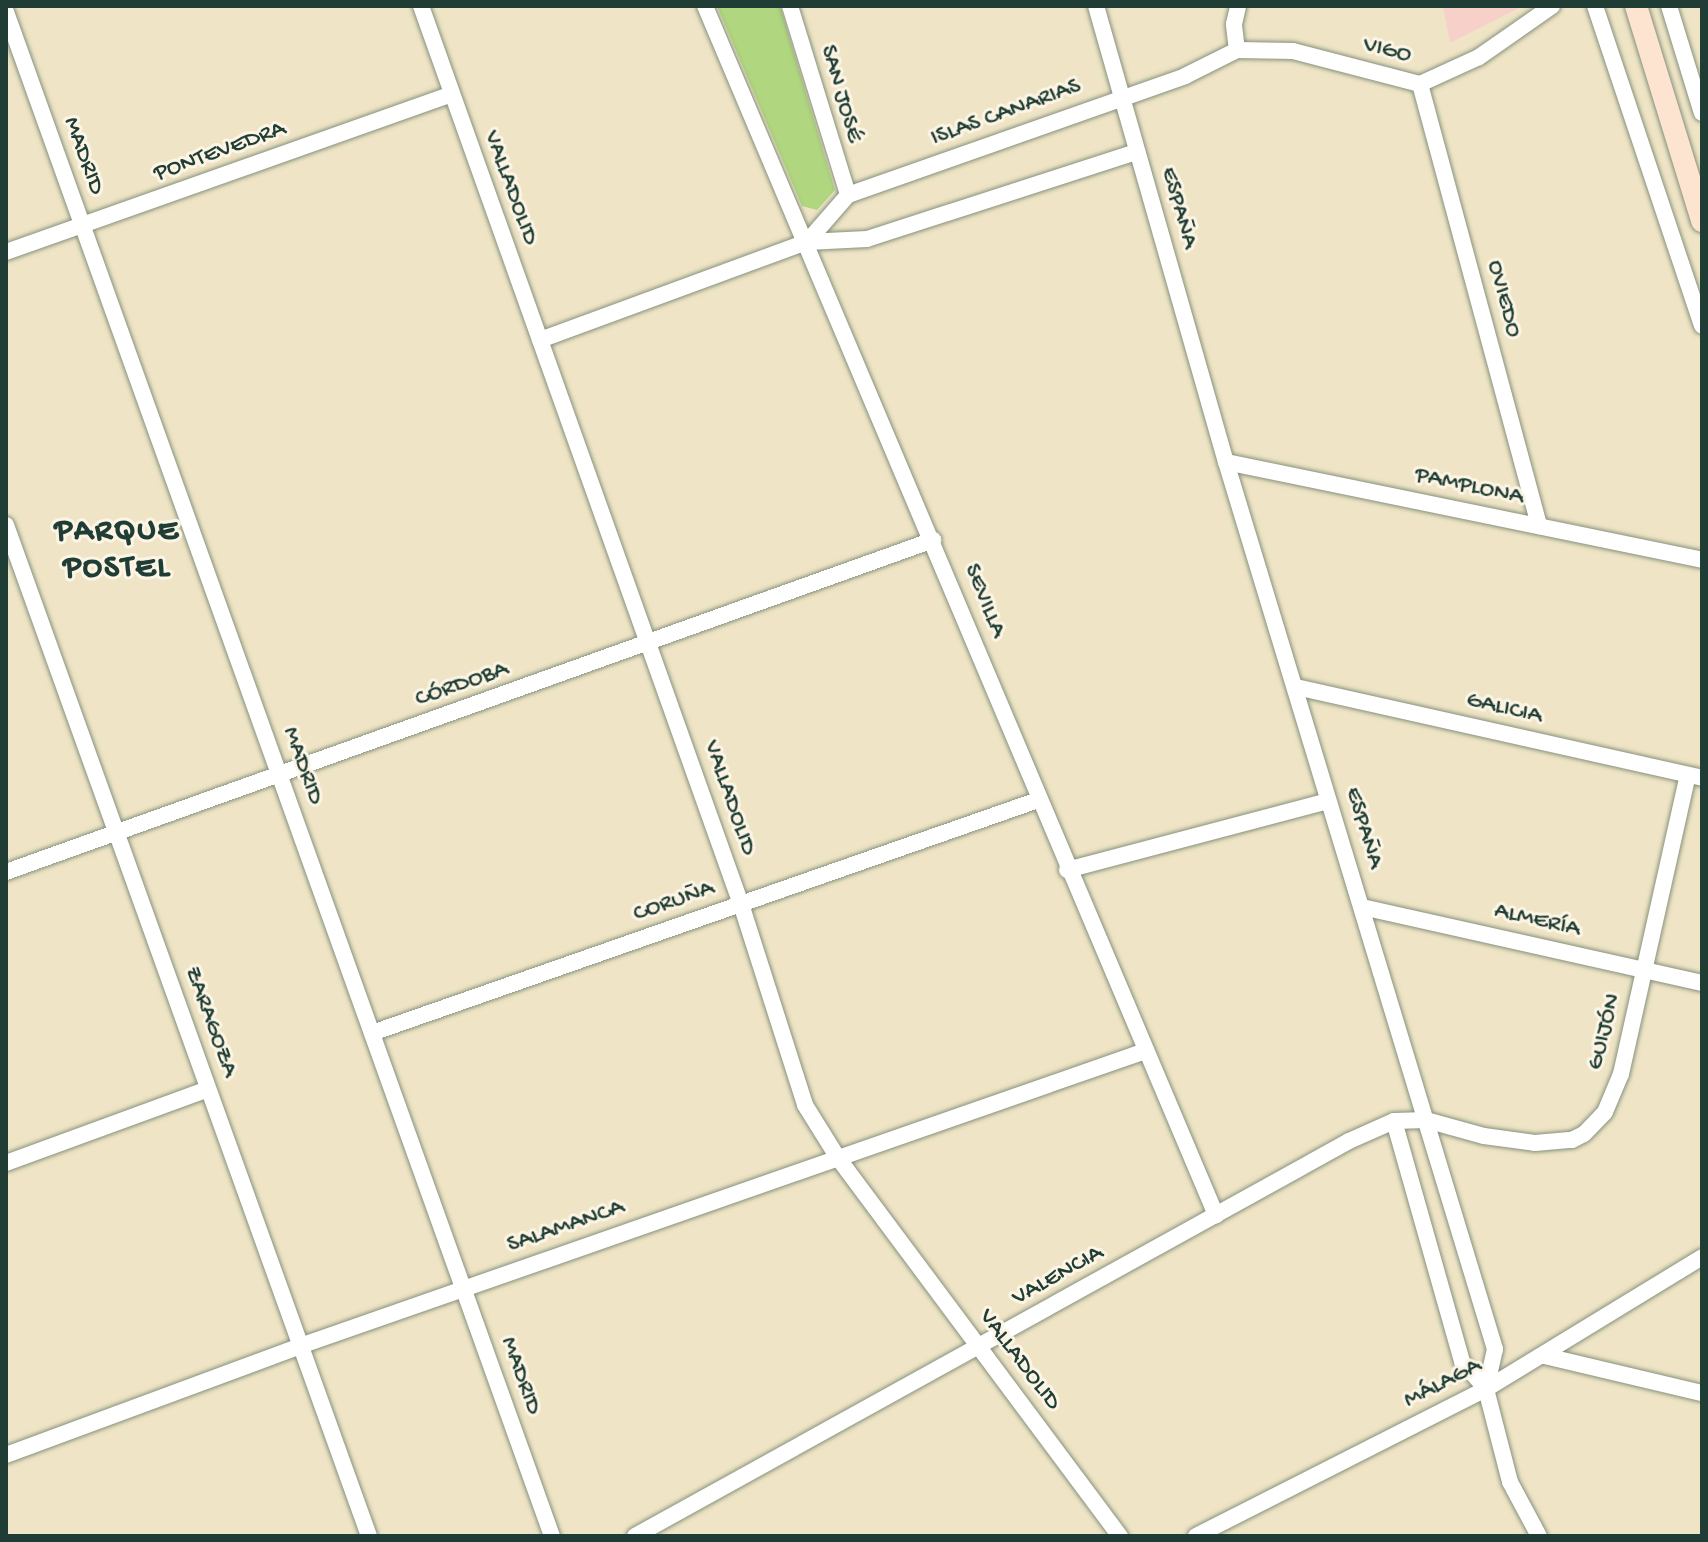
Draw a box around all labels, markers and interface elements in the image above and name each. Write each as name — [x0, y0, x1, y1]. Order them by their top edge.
street label: VIGO — [1360, 31, 1414, 71]
street label: SAN JOSÉ — [812, 42, 868, 146]
street label: ISLAS CANARIAS — [927, 73, 1085, 153]
street label: MADRID — [56, 113, 110, 199]
street label: PONTEVEDRA — [150, 115, 290, 189]
street label: VALLADOLID — [476, 127, 544, 249]
street label: ESPAÑA — [1153, 164, 1203, 252]
street label: OVIEDO — [1479, 257, 1527, 341]
street label: PAMPLONA — [1412, 461, 1526, 513]
district label: PARQUE POSTEL — [54, 514, 180, 589]
street label: SEVILLA — [956, 560, 1012, 642]
street label: CÓRDOBA — [412, 656, 512, 714]
street label: GALICIA — [1463, 686, 1545, 732]
street label: MADRID — [275, 723, 329, 809]
street label: VALLADOLID — [696, 737, 762, 859]
street label: ESPAÑA — [1337, 784, 1389, 872]
street label: CORUÑA — [630, 875, 718, 929]
street label: ALMERÍA — [1491, 897, 1583, 945]
street label: ZARAGOZA — [177, 963, 243, 1081]
street label: GUIJÓN — [1582, 991, 1628, 1073]
street label: SALAMANCA — [504, 1194, 628, 1260]
street label: VALENCIA — [1007, 1239, 1109, 1313]
street label: VALLADOLID — [972, 1304, 1066, 1416]
street label: MADRID — [493, 1333, 547, 1419]
street label: MÁLAGA — [1399, 1352, 1487, 1416]

